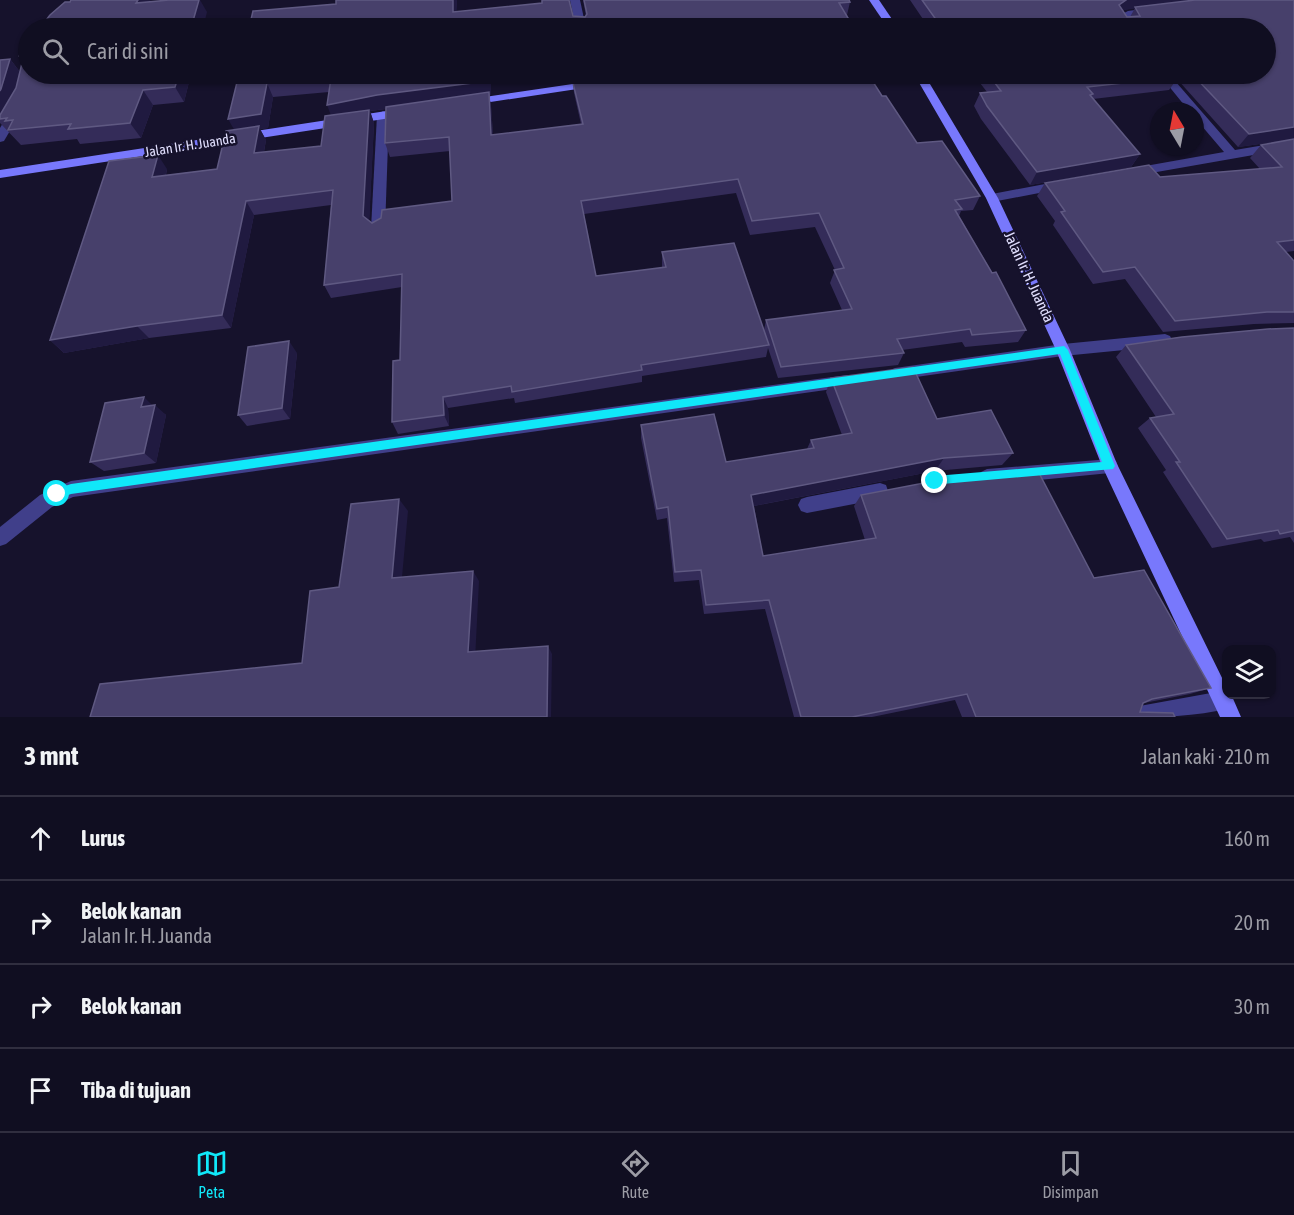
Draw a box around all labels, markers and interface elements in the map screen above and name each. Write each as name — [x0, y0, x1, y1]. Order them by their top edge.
search box — [18, 18, 1276, 84]
icon: search — [39, 35, 72, 68]
text: Cari di sini — [87, 38, 169, 64]
north arrow — [1150, 102, 1204, 156]
street label: Jalan Ir. H. Juanda — [143, 130, 237, 160]
street label: Jalan Ir. H. Juanda — [1001, 229, 1058, 325]
route end — [921, 467, 947, 493]
route start — [43, 480, 69, 506]
map controls — [1222, 645, 1276, 699]
button: layers — [1222, 645, 1276, 699]
text: 3 mnt — [24, 741, 79, 771]
text: Jalan kaki · 210 m — [1141, 745, 1270, 768]
icon: ahead — [24, 822, 57, 855]
text: Lurus — [81, 825, 125, 851]
text: 160 m — [1225, 827, 1270, 850]
text: Belok kanan — [81, 898, 182, 924]
icon: right — [24, 906, 57, 939]
text: 20 m — [1234, 911, 1270, 934]
text: Jalan Ir. H. Juanda — [81, 924, 212, 947]
icon: right — [24, 990, 57, 1023]
text: Belok kanan — [81, 993, 182, 1019]
text: 30 m — [1234, 995, 1270, 1018]
icon: arrive — [24, 1074, 57, 1107]
text: Tiba di tujuan — [81, 1077, 191, 1103]
tab: Peta — [195, 1147, 228, 1201]
tab: Rute — [619, 1147, 652, 1201]
tab: Disimpan — [1042, 1147, 1099, 1201]

